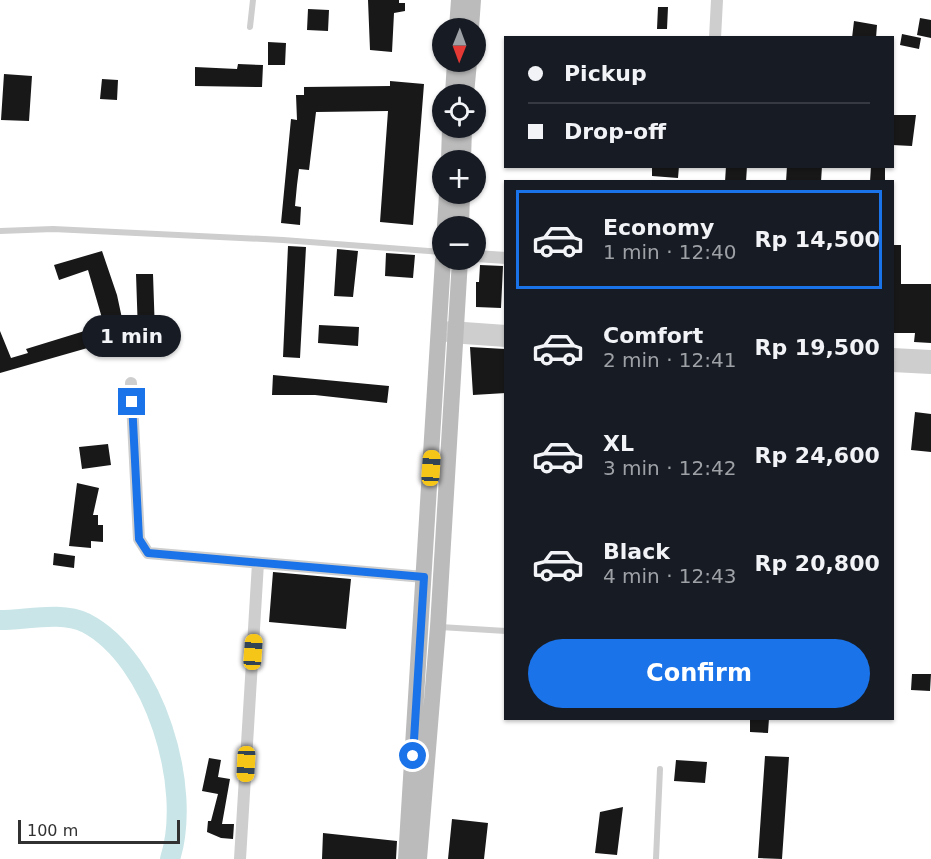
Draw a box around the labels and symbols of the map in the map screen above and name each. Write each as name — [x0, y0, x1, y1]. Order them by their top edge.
north arrow — [432, 18, 486, 72]
callout: 1 min — [82, 315, 182, 357]
route end — [118, 388, 145, 415]
car — [421, 449, 441, 487]
car — [243, 633, 263, 671]
route start — [399, 742, 426, 769]
car — [236, 746, 256, 782]
scale bar — [18, 817, 180, 844]

